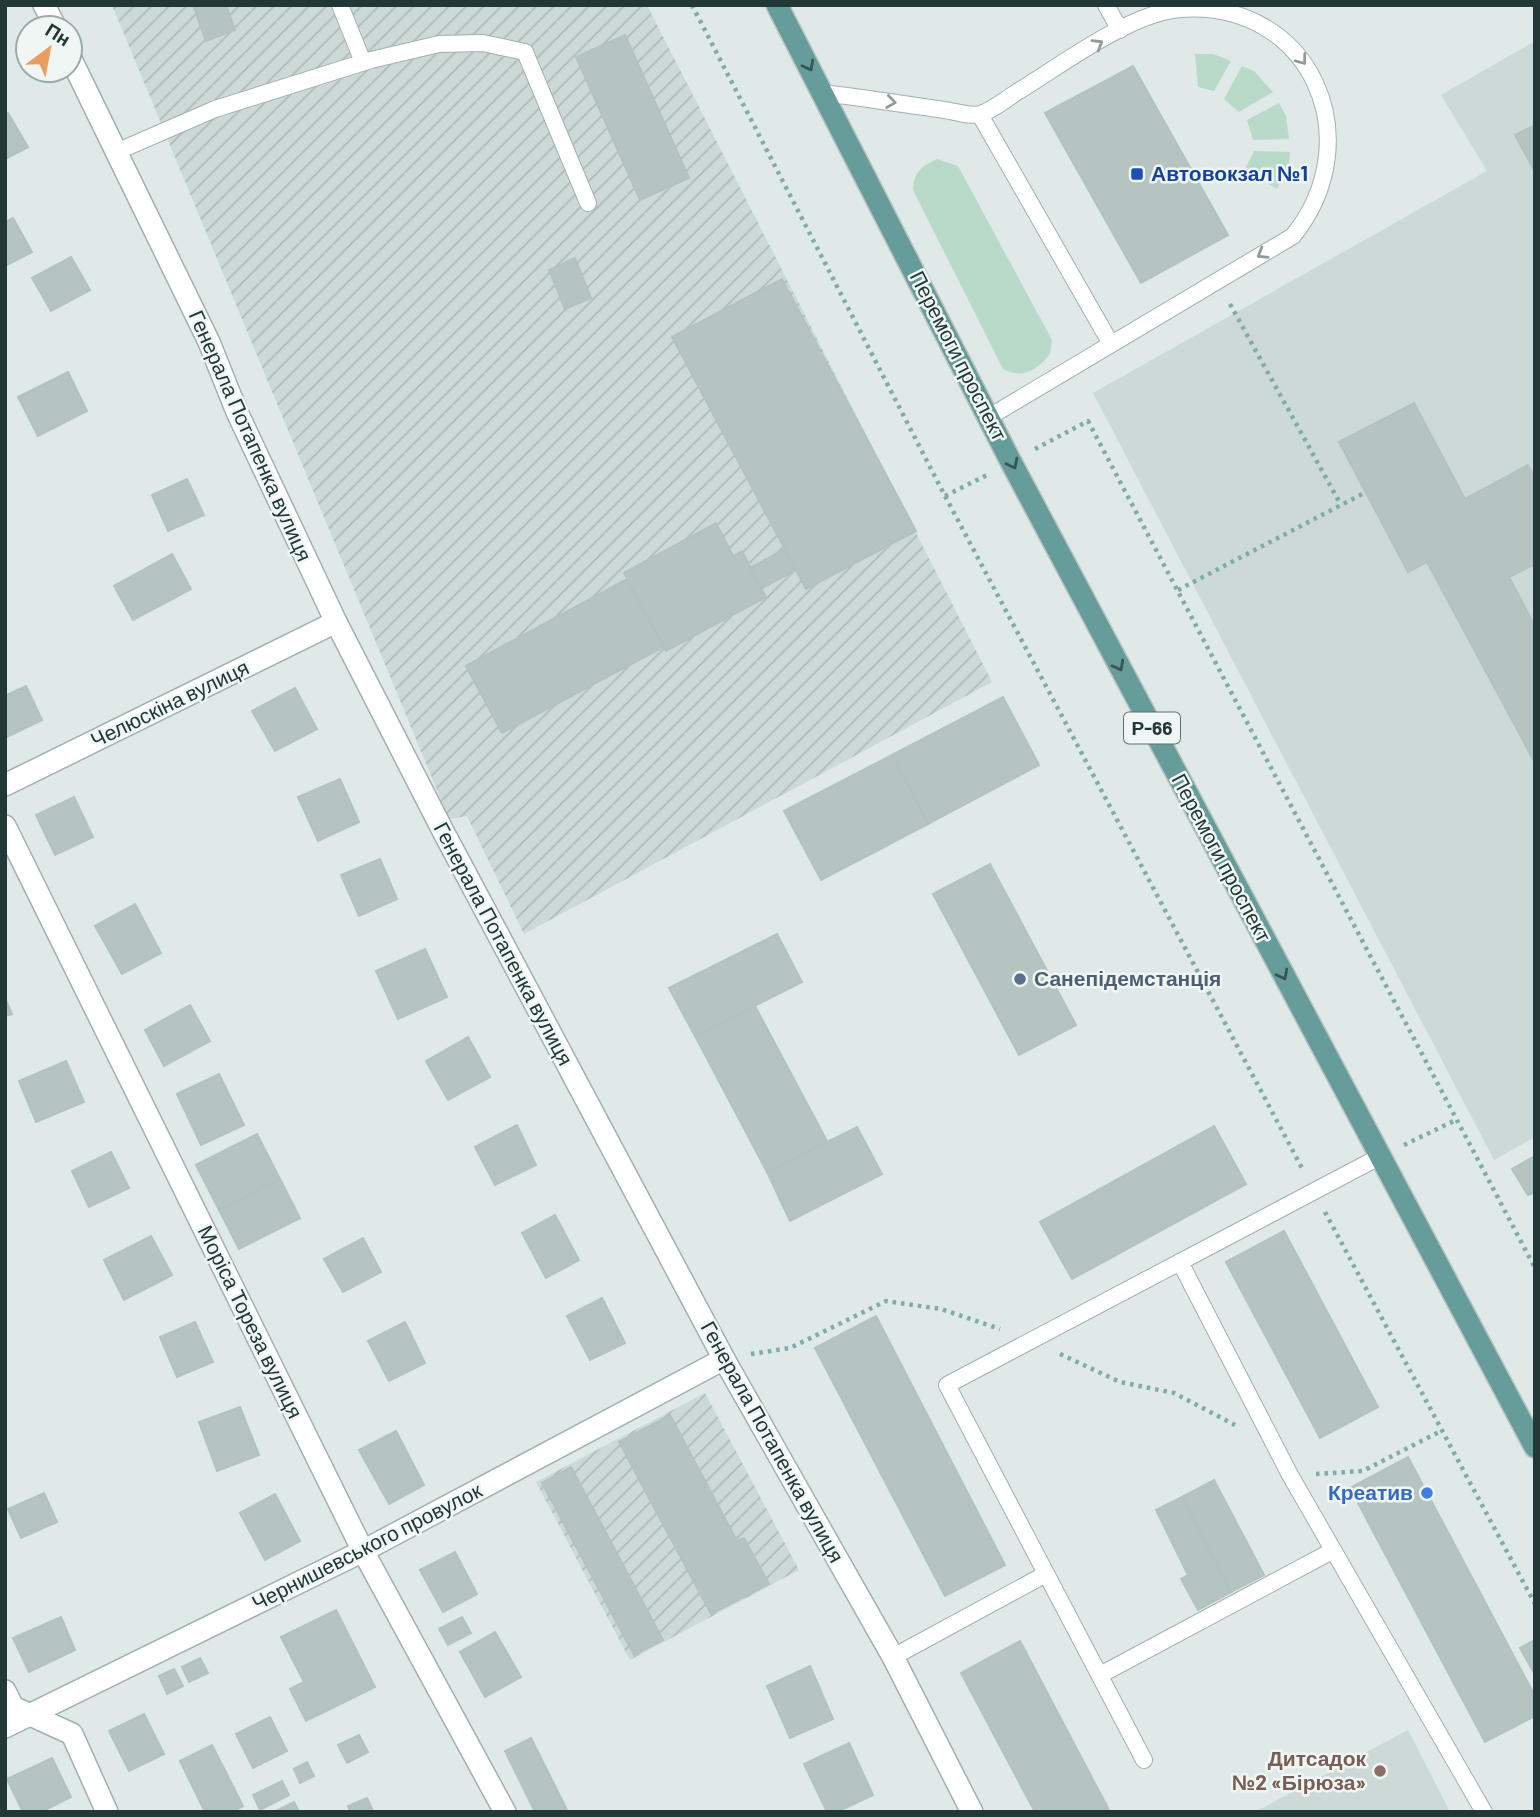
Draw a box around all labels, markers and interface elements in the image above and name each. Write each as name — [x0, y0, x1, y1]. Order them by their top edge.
north arrow — [14, 14, 84, 84]
text: Пн — [42, 18, 75, 51]
one-way arrow — [1090, 39, 1103, 52]
one-way arrow — [1294, 52, 1306, 64]
one-way arrow — [800, 59, 814, 71]
one-way arrow — [885, 95, 896, 110]
place label: Автовокзал №1 — [1151, 160, 1308, 185]
marker: Автовокзал №1 — [1129, 166, 1145, 182]
one-way arrow — [1257, 246, 1269, 259]
street label: Перемоги проспект — [906, 266, 1013, 445]
street label: Генерала Потапенка вулиця — [185, 306, 318, 565]
one-way arrow — [1005, 457, 1018, 470]
street label: Челюскіна вулиця — [86, 654, 253, 752]
one-way arrow — [1111, 659, 1124, 671]
road number: Р-66 — [1124, 712, 1180, 744]
street label: Перемоги проспект — [1167, 769, 1277, 946]
street label: Генерала Потапенка вулиця — [429, 817, 579, 1069]
place label: Санепідемстанція — [1034, 965, 1221, 990]
one-way arrow — [1274, 968, 1288, 980]
marker: Санепідемстанція — [1012, 971, 1028, 987]
street label: Моріса Тореза вулиця — [194, 1221, 309, 1422]
street label: Генерала Потапенка вулиця — [696, 1316, 850, 1566]
street label: Чернишевського провулок — [247, 1476, 486, 1615]
place label: Креатив — [1328, 1479, 1413, 1504]
marker: Креатив — [1419, 1485, 1435, 1501]
place label: Дитсадок №2 «Бірюза» — [1232, 1745, 1366, 1794]
marker: Дитсадок №2 «Бірюза» — [1372, 1763, 1388, 1779]

